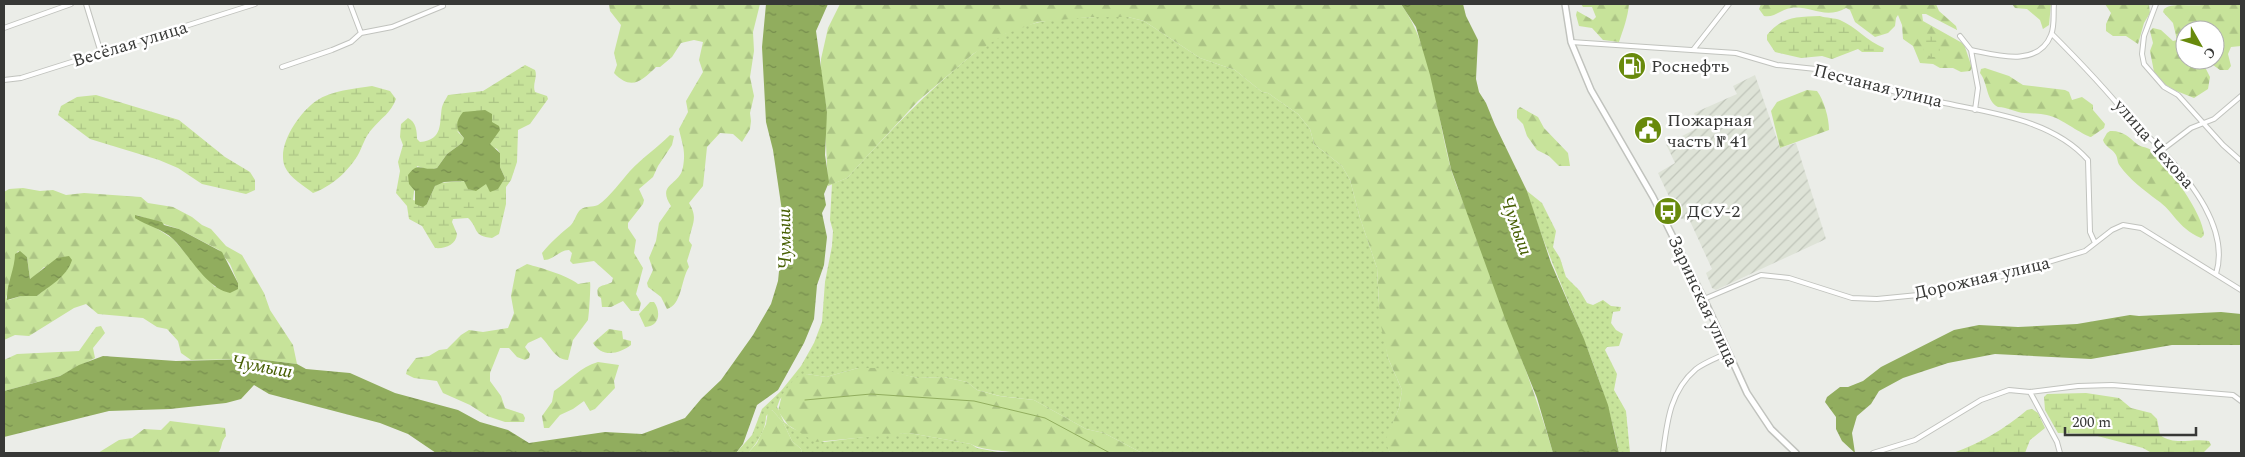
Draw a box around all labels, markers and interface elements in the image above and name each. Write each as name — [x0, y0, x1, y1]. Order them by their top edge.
street label: Весёлая улица — [69, 14, 191, 74]
north arrow — [2175, 20, 2225, 70]
text: С — [2198, 42, 2221, 63]
fuel station icon: Роснефть — [1617, 51, 1647, 81]
place label: Роснефть — [1651, 53, 1729, 80]
street label: Песчаная улица — [1811, 57, 1946, 115]
street label: улица Чехова — [2107, 92, 2201, 195]
place label: Пожарная часть № 41 — [1667, 107, 1752, 155]
public building icon: Пожарная часть № 41 — [1633, 115, 1663, 145]
water label: Чумыш — [1492, 192, 1540, 260]
bus stop icon: ДСУ-2 — [1653, 196, 1683, 226]
place label: ДСУ-2 — [1687, 198, 1740, 225]
water label: Чумыш — [770, 208, 800, 270]
street label: Заринская улица — [1661, 231, 1745, 371]
street label: Дорожная улица — [1911, 249, 2053, 307]
water label: Чумыш — [229, 347, 295, 387]
scale bar — [2065, 404, 2196, 436]
text: 200 m — [2072, 411, 2111, 434]

